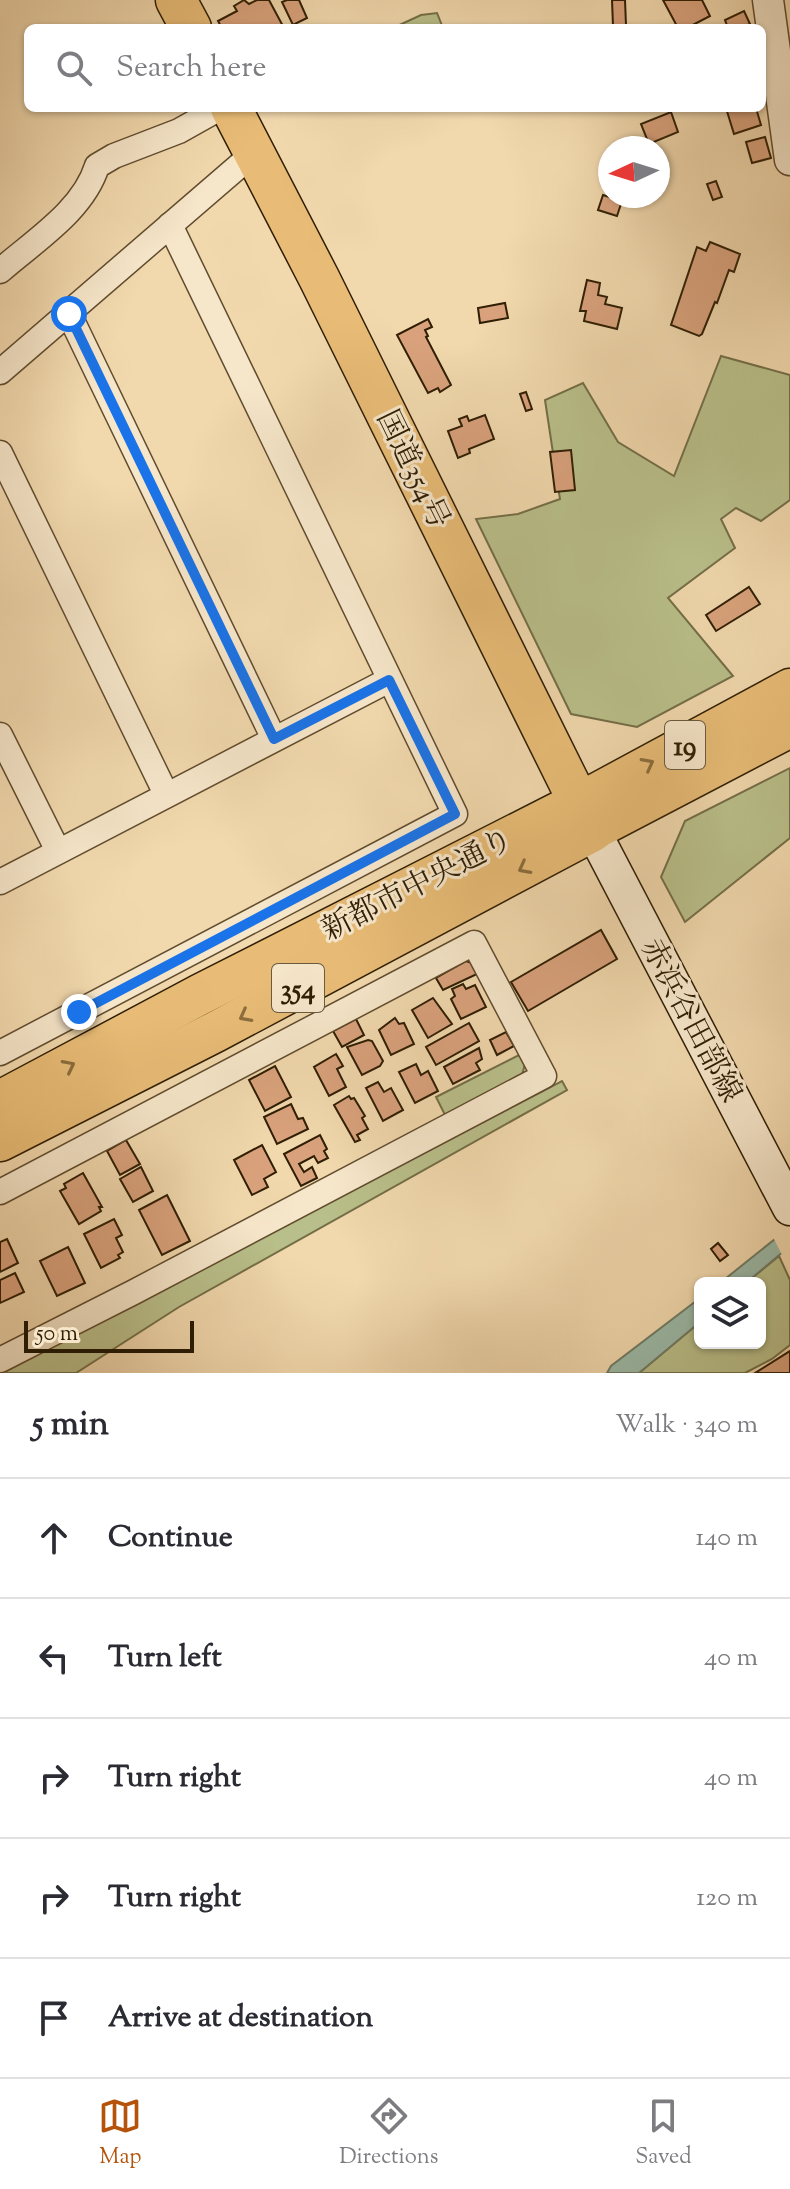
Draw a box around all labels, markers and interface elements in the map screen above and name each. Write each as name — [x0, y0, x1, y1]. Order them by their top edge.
search box — [24, 24, 766, 112]
icon: search — [52, 46, 96, 90]
text: Search here — [116, 47, 266, 90]
north arrow — [598, 136, 670, 208]
route start — [51, 296, 87, 332]
street label: 国道354号 — [364, 403, 459, 537]
road number: 19 — [665, 721, 705, 769]
one-way arrow — [639, 759, 654, 774]
street label: 新都市中央通り — [315, 819, 521, 953]
one-way arrow — [518, 859, 533, 874]
street label: 赤浜谷田部線 — [629, 932, 751, 1111]
road number: 354 — [272, 964, 324, 1012]
route end — [61, 994, 97, 1030]
one-way arrow — [239, 1007, 254, 1022]
one-way arrow — [61, 1060, 76, 1075]
map controls — [694, 1277, 766, 1349]
button: layers — [694, 1277, 766, 1349]
scale bar — [24, 1317, 194, 1353]
text: 50 m — [36, 1319, 78, 1351]
text: 5 min — [32, 1401, 109, 1450]
text: Walk · 340 m — [615, 1407, 758, 1444]
icon: ahead — [32, 1516, 76, 1560]
text: Continue — [108, 1517, 233, 1560]
text: 140 m — [695, 1520, 758, 1557]
icon: left — [32, 1636, 76, 1680]
text: Turn left — [108, 1637, 222, 1680]
text: 40 m — [704, 1640, 758, 1677]
icon: right — [32, 1756, 76, 1800]
text: Turn right — [108, 1757, 241, 1800]
text: 40 m — [704, 1760, 758, 1797]
icon: right — [32, 1876, 76, 1920]
text: Turn right — [108, 1877, 241, 1920]
text: 120 m — [696, 1880, 758, 1917]
icon: arrive — [32, 1996, 76, 2040]
text: Arrive at destination — [108, 1997, 373, 2040]
tab: Map — [98, 2094, 142, 2174]
tab: Directions — [339, 2094, 438, 2174]
tab: Saved — [635, 2094, 692, 2174]

